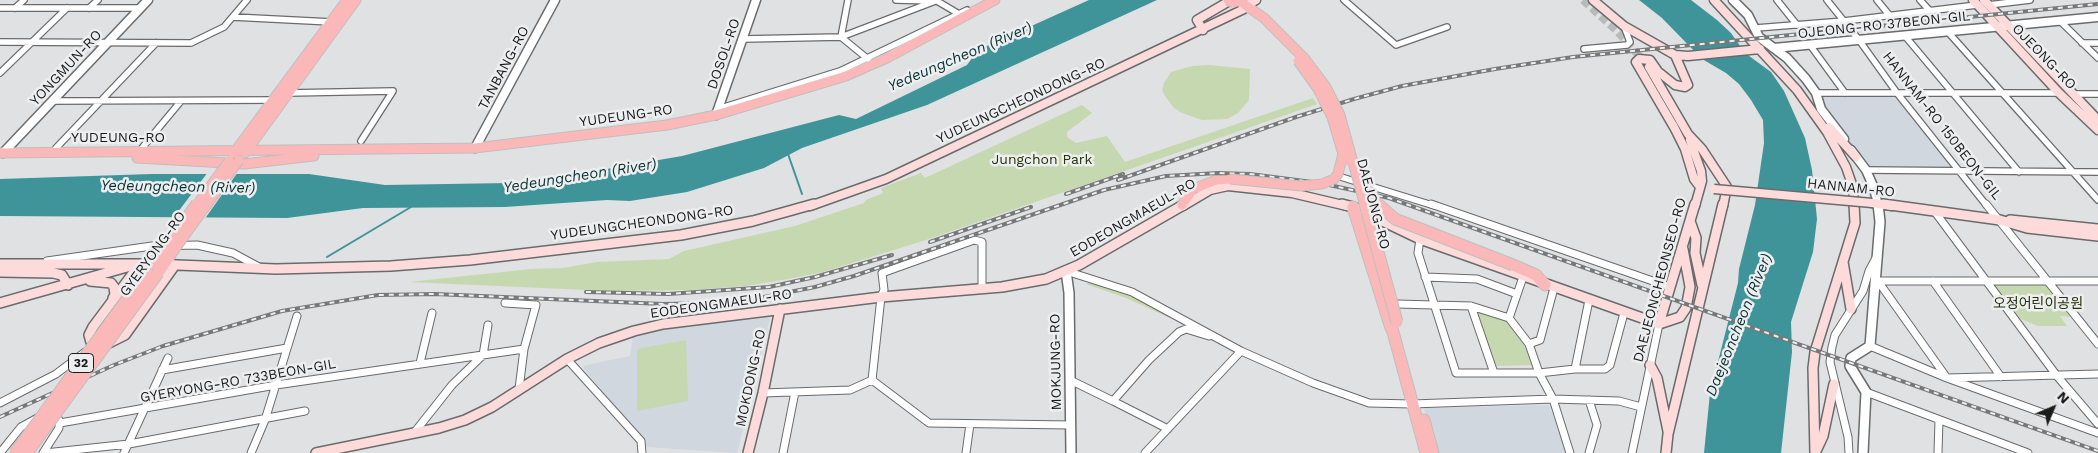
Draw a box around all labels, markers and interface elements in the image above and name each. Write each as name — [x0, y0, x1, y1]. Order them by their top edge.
street label: OJEONG-RO 37BEON-GIL — [1797, 8, 1971, 42]
street label: DOSOL-RO — [704, 16, 744, 92]
water label: Yedeungcheon (River) — [885, 19, 1035, 95]
street label: OJEONG-RO — [2008, 21, 2080, 93]
street label: TANBANG-RO — [475, 23, 533, 113]
street label: YONGMUN-RO — [27, 27, 105, 109]
street label: HANNAM-RO 150BEON-GIL — [1879, 48, 2005, 204]
street label: YUDEUNGCHEONDONG-RO — [934, 54, 1108, 148]
street label: YUDEUNG-RO — [578, 101, 674, 131]
street label: YUDEUNG-RO — [71, 130, 165, 146]
park label: Jungchon Park — [991, 152, 1093, 168]
water label: Yedeungcheon (River) — [502, 155, 658, 197]
street label: DAEJONG-RO — [1353, 157, 1393, 251]
street label: EODEONGMAEUL-RO — [1067, 175, 1199, 261]
street label: HANNAM-RO — [1806, 175, 1896, 201]
water label: Yedeungcheon (River) — [101, 177, 255, 197]
street label: DAEJEONCHEONSEO-RO — [1630, 196, 1690, 364]
street label: YUDEUNGCHEONDONG-RO — [550, 202, 734, 244]
street label: GYERYONG-RO — [116, 208, 190, 300]
water label: Daejeoncheon (River) — [1702, 251, 1776, 399]
street label: EODEONGMAEUL-RO — [649, 286, 793, 322]
park label: 오정어린이공원 — [1993, 296, 2083, 312]
street label: MOKJUNG-RO — [1047, 314, 1065, 410]
street label: MOKDONG-RO — [732, 328, 770, 428]
road number: 32 — [68, 353, 94, 372]
street label: GYERYONG-RO 733BEON-GIL — [139, 355, 337, 407]
north arrow — [2028, 383, 2078, 433]
text: N — [2054, 388, 2073, 407]

